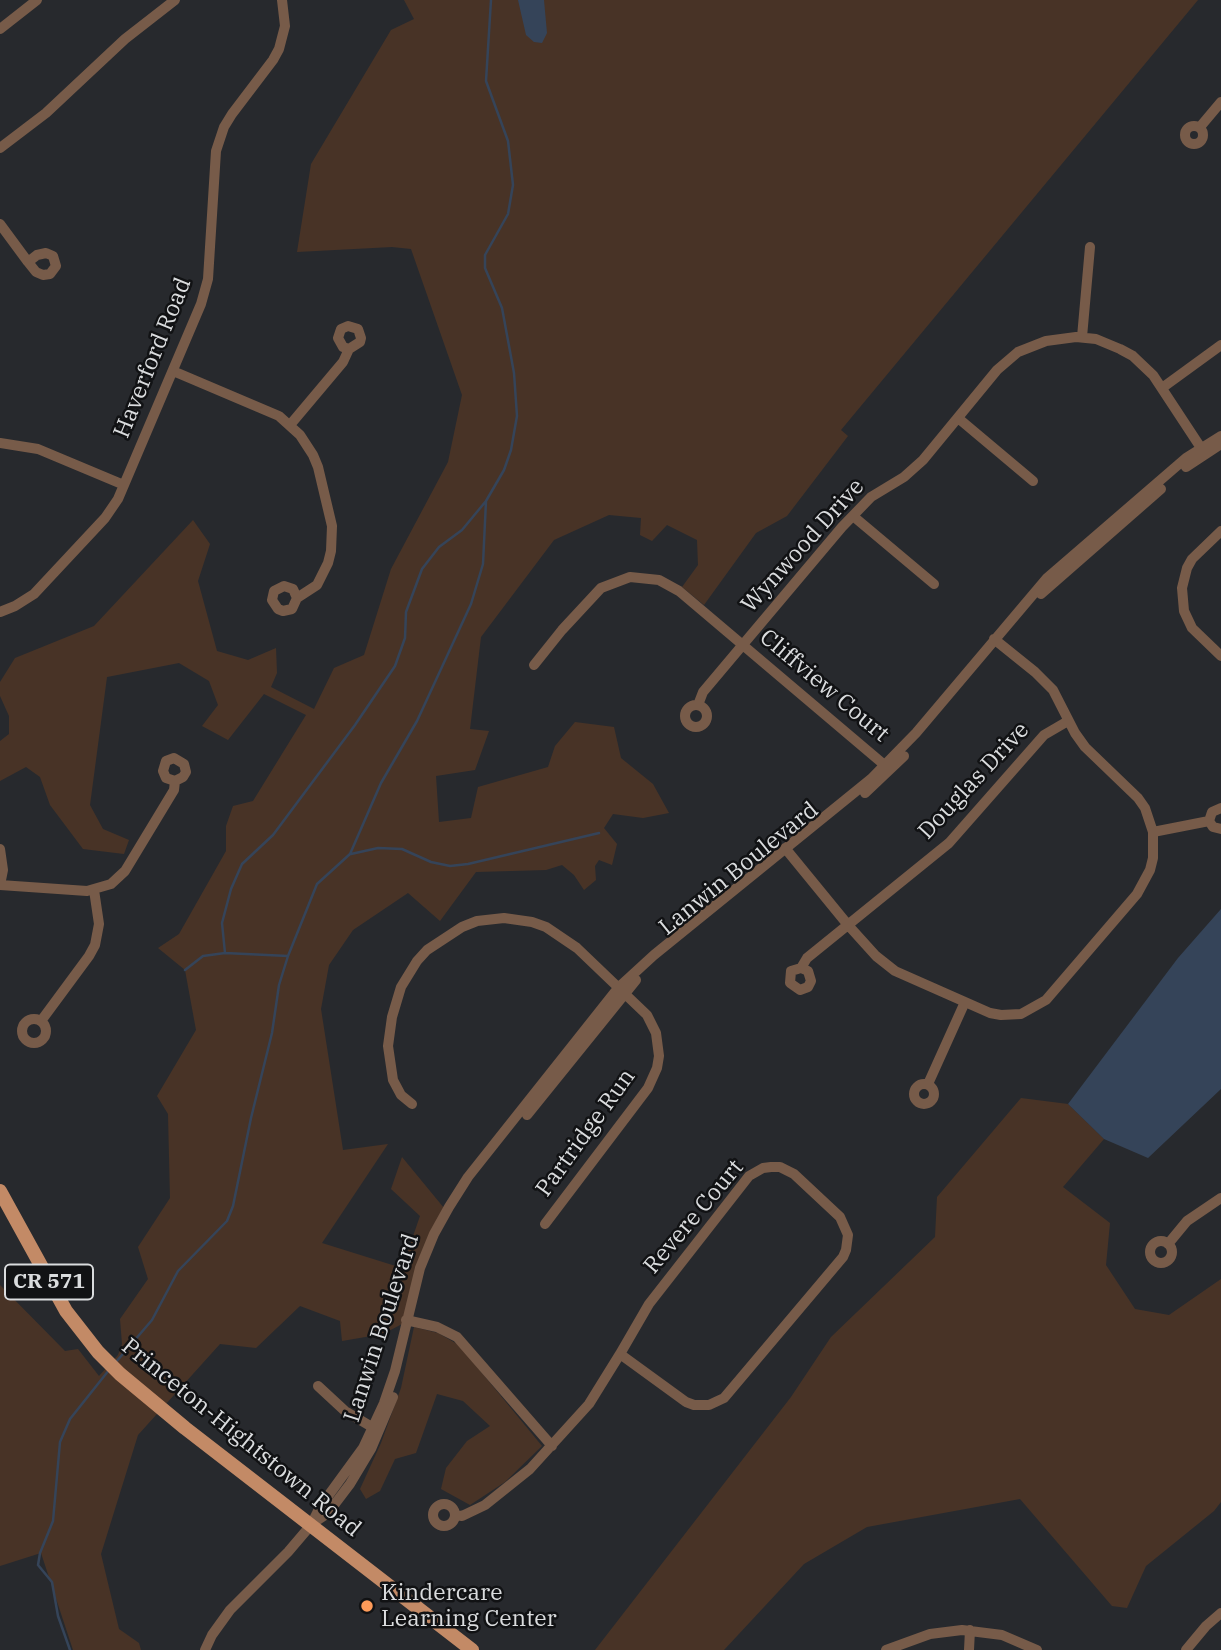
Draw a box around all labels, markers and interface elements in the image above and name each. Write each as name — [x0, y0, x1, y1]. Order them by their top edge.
street label: Haverford Road — [108, 274, 198, 442]
street label: Wynwood Drive — [736, 473, 870, 619]
street label: Cliffview Court — [754, 624, 894, 748]
street label: Douglas Drive — [913, 717, 1035, 845]
street label: Lanwin Boulevard — [654, 796, 824, 942]
street label: Partridge Run — [530, 1064, 642, 1202]
street label: Revere Court — [638, 1154, 750, 1280]
street label: Lanwin Boulevard — [339, 1230, 425, 1426]
road number: CR 571 — [5, 1264, 93, 1300]
street label: Princeton-Hightstown Road — [116, 1333, 366, 1543]
place label: Kindercare Learning Center — [381, 1579, 557, 1633]
marker: Kindercare Learning Center — [359, 1598, 375, 1614]

